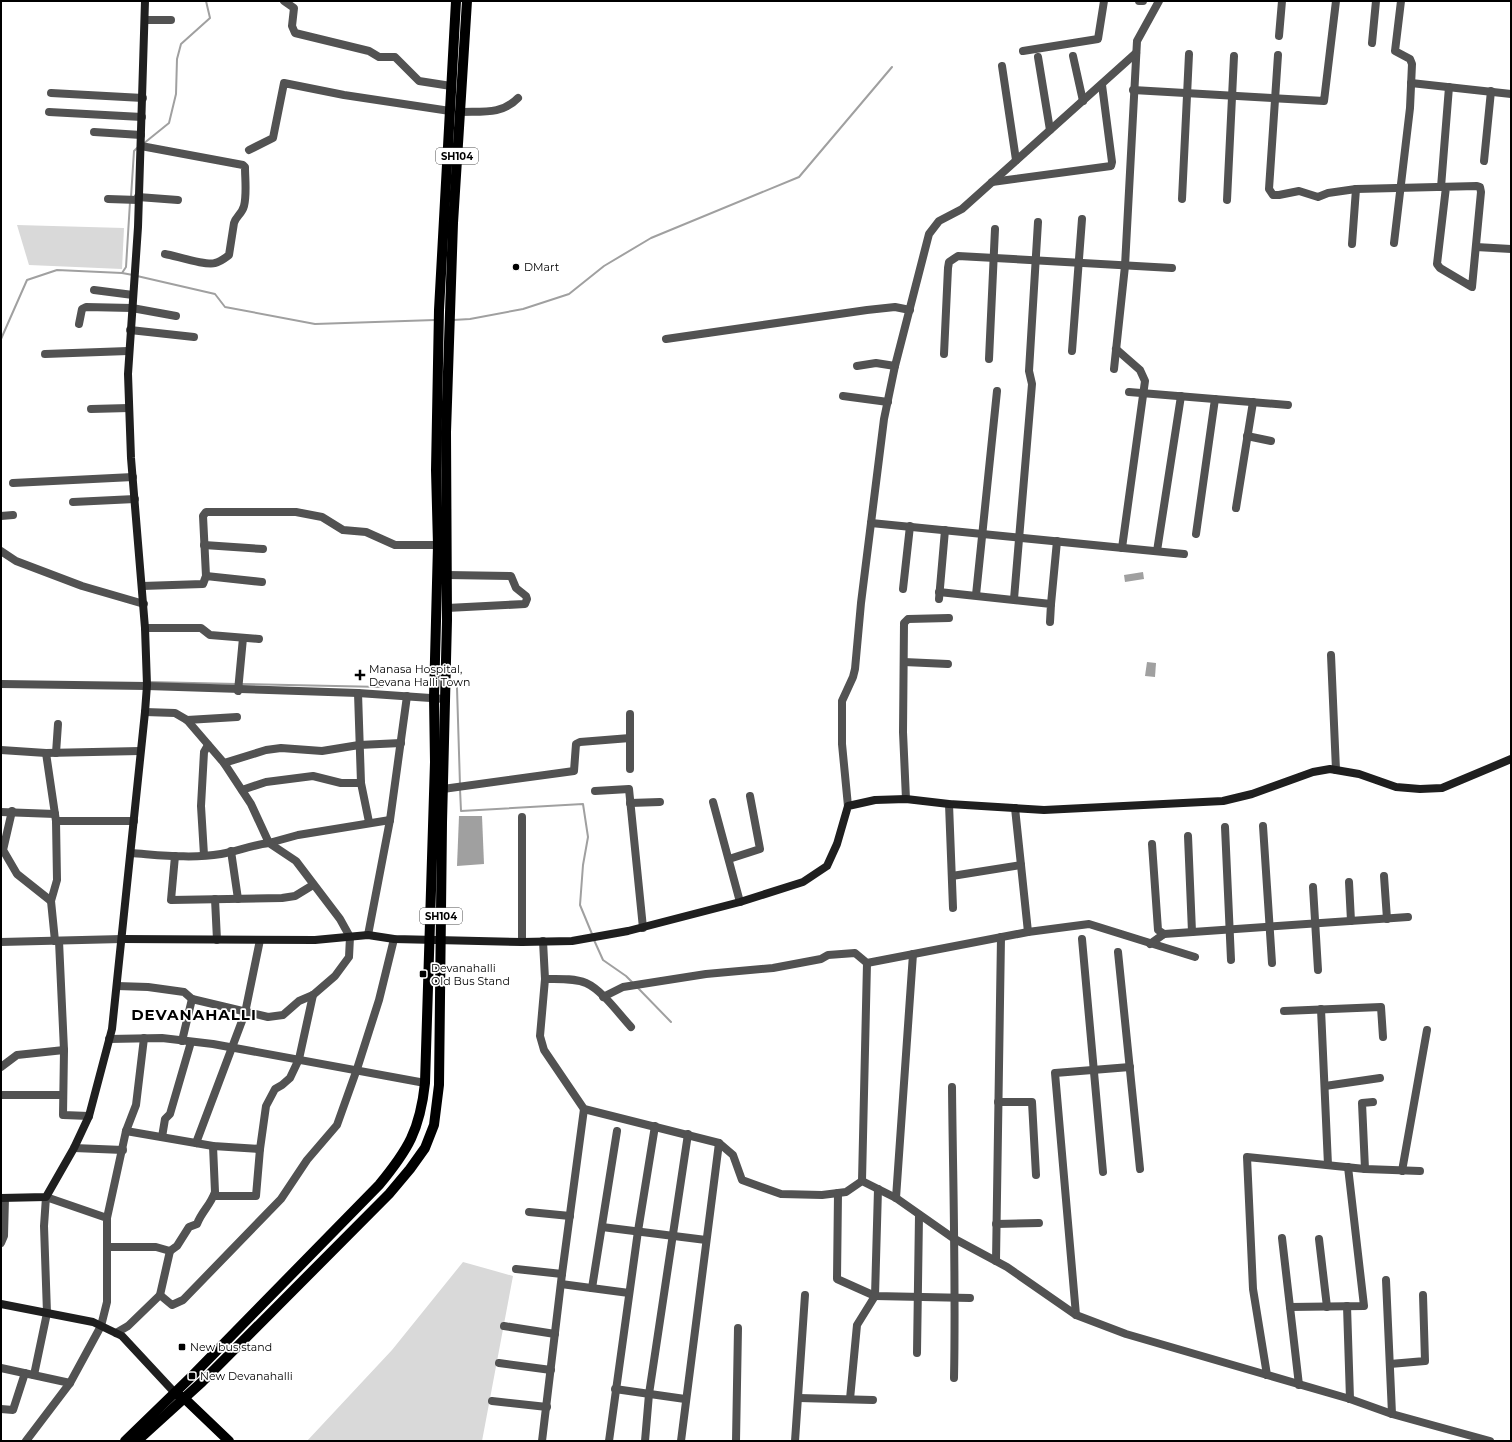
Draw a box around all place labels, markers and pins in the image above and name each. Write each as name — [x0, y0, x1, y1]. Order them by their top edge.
place label: DMart — [524, 260, 560, 274]
marker: DMart — [511, 262, 521, 272]
place label: Manasa Hospital, Devana Halli Town — [369, 662, 470, 689]
marker: Manasa Hospital, Devana Halli Town — [354, 669, 366, 681]
place label: Devanahalli Old Bus Stand — [431, 961, 510, 988]
marker: Devanahalli Old Bus Stand — [418, 969, 428, 979]
place label: New bus stand — [190, 1340, 272, 1354]
marker: New bus stand — [177, 1342, 187, 1352]
place label: New Devanahalli — [200, 1369, 293, 1383]
marker: New Devanahalli — [187, 1371, 197, 1381]

